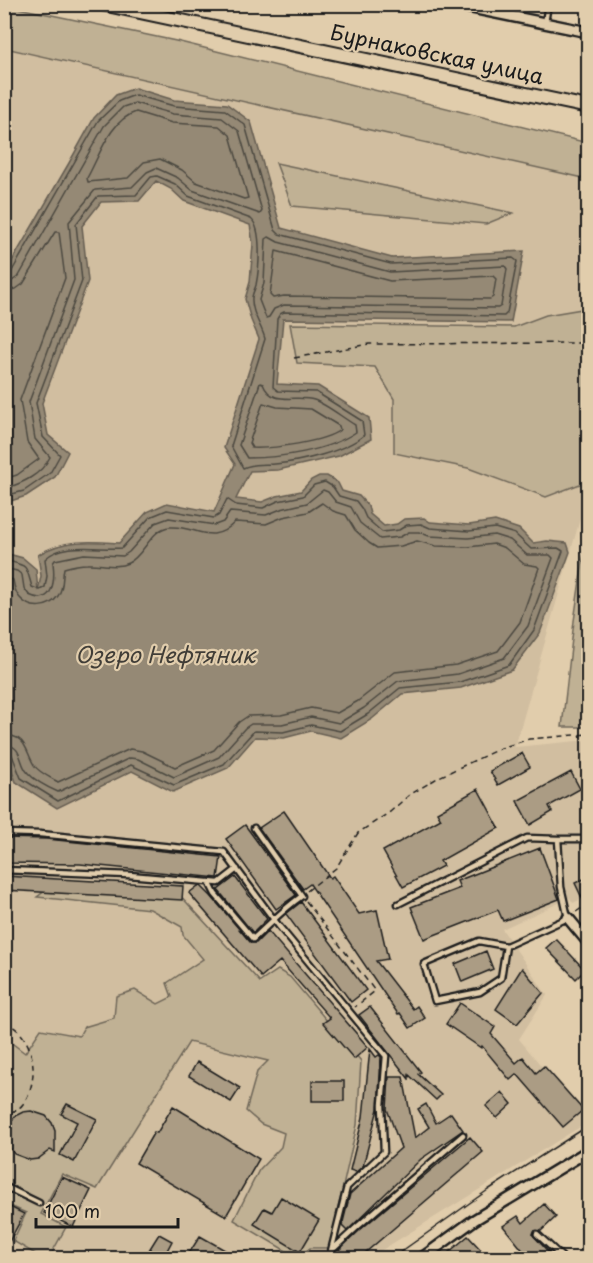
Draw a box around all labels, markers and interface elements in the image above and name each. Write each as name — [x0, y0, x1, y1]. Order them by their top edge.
street label: Бурнаковская улица — [328, 15, 548, 91]
water label: Озеро Нефтяник — [75, 637, 257, 670]
scale bar — [36, 1191, 178, 1229]
text: 100 m — [45, 1197, 100, 1224]

